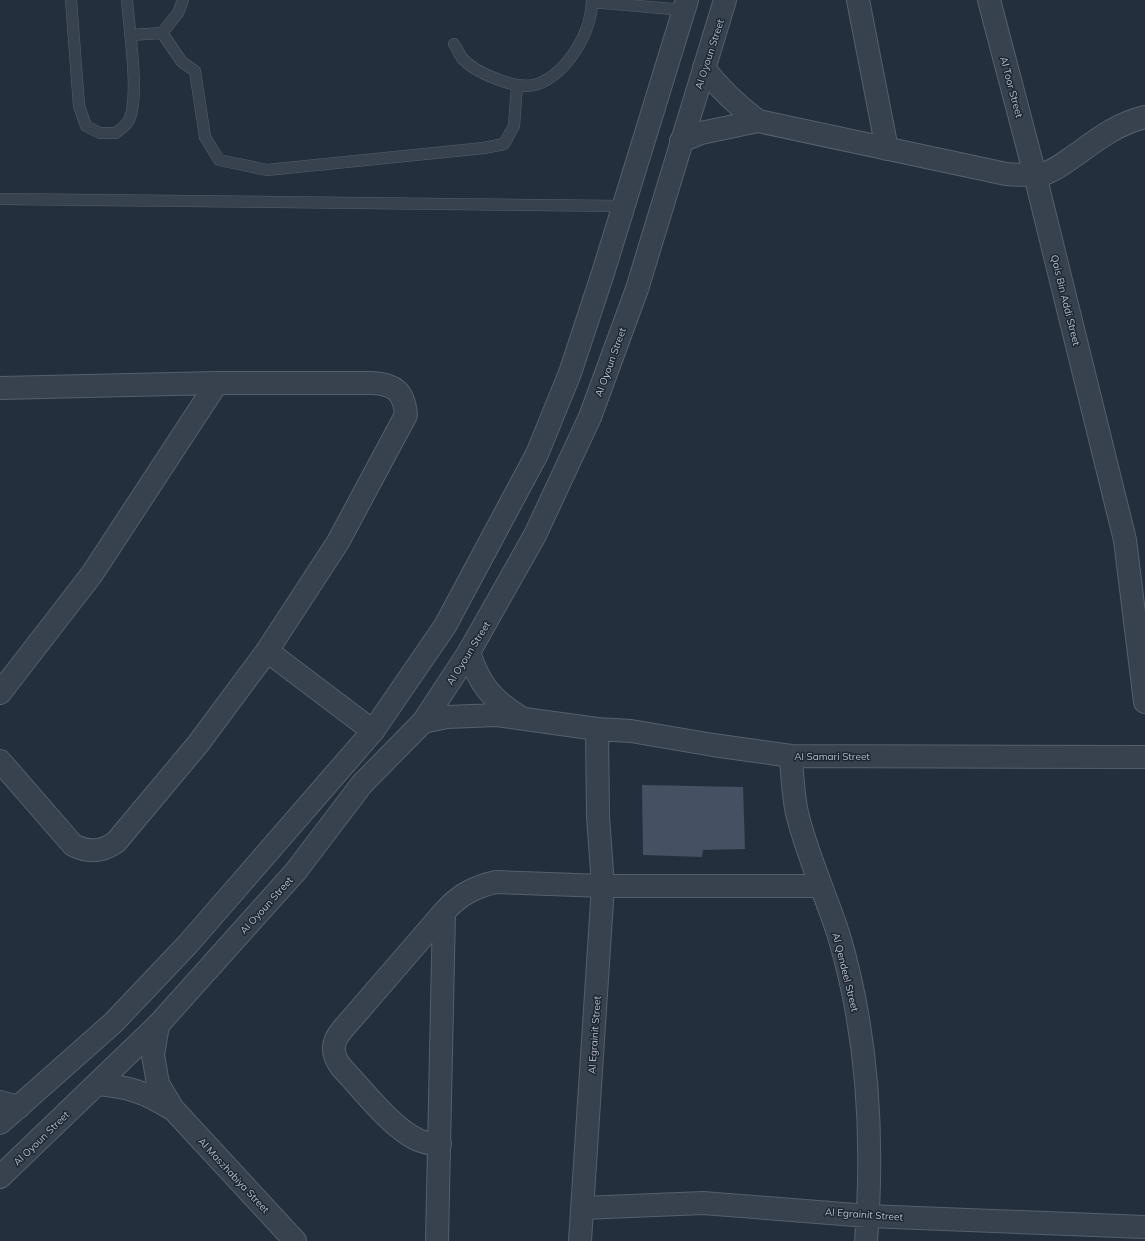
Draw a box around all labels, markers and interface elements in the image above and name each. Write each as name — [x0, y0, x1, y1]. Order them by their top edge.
street label: Al Oyoun Street — [692, 17, 727, 91]
street label: Al Toor Street — [997, 55, 1026, 120]
street label: Qais Bin Addi Street — [1048, 253, 1083, 347]
street label: Al Oyoun Street — [592, 325, 629, 399]
street label: Al Oyoun Street — [444, 618, 494, 688]
street label: Al Samari Street — [794, 750, 870, 763]
street label: Al Oyoun Street — [237, 874, 296, 937]
street label: Al Qendeel Street — [829, 931, 862, 1013]
street label: Al Egrainit Street — [585, 995, 604, 1074]
street label: Al Oyoun Street — [11, 1108, 72, 1168]
street label: Al Maszhabiya Street — [195, 1135, 272, 1216]
street label: Al Egrainit Street — [825, 1205, 904, 1224]

